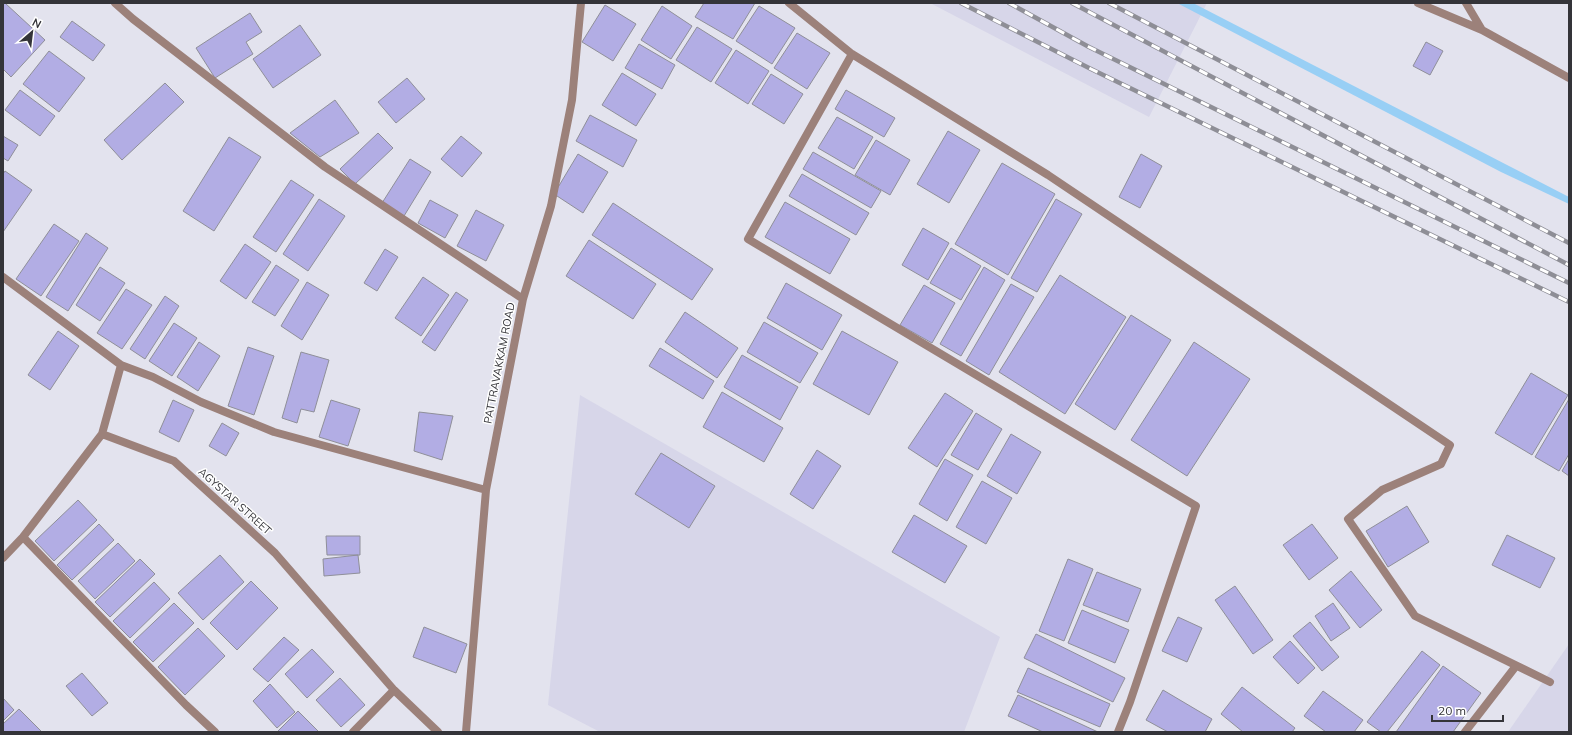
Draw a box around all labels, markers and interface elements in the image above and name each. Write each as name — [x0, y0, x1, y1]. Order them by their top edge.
north arrow — [12, 12, 52, 52]
text: N — [30, 15, 44, 31]
street label: PATTRAVAKKAM ROAD — [480, 301, 518, 425]
street label: AGYSTAR STREET — [196, 464, 275, 538]
scale bar — [1432, 697, 1503, 723]
text: 20 m — [1438, 703, 1466, 718]

